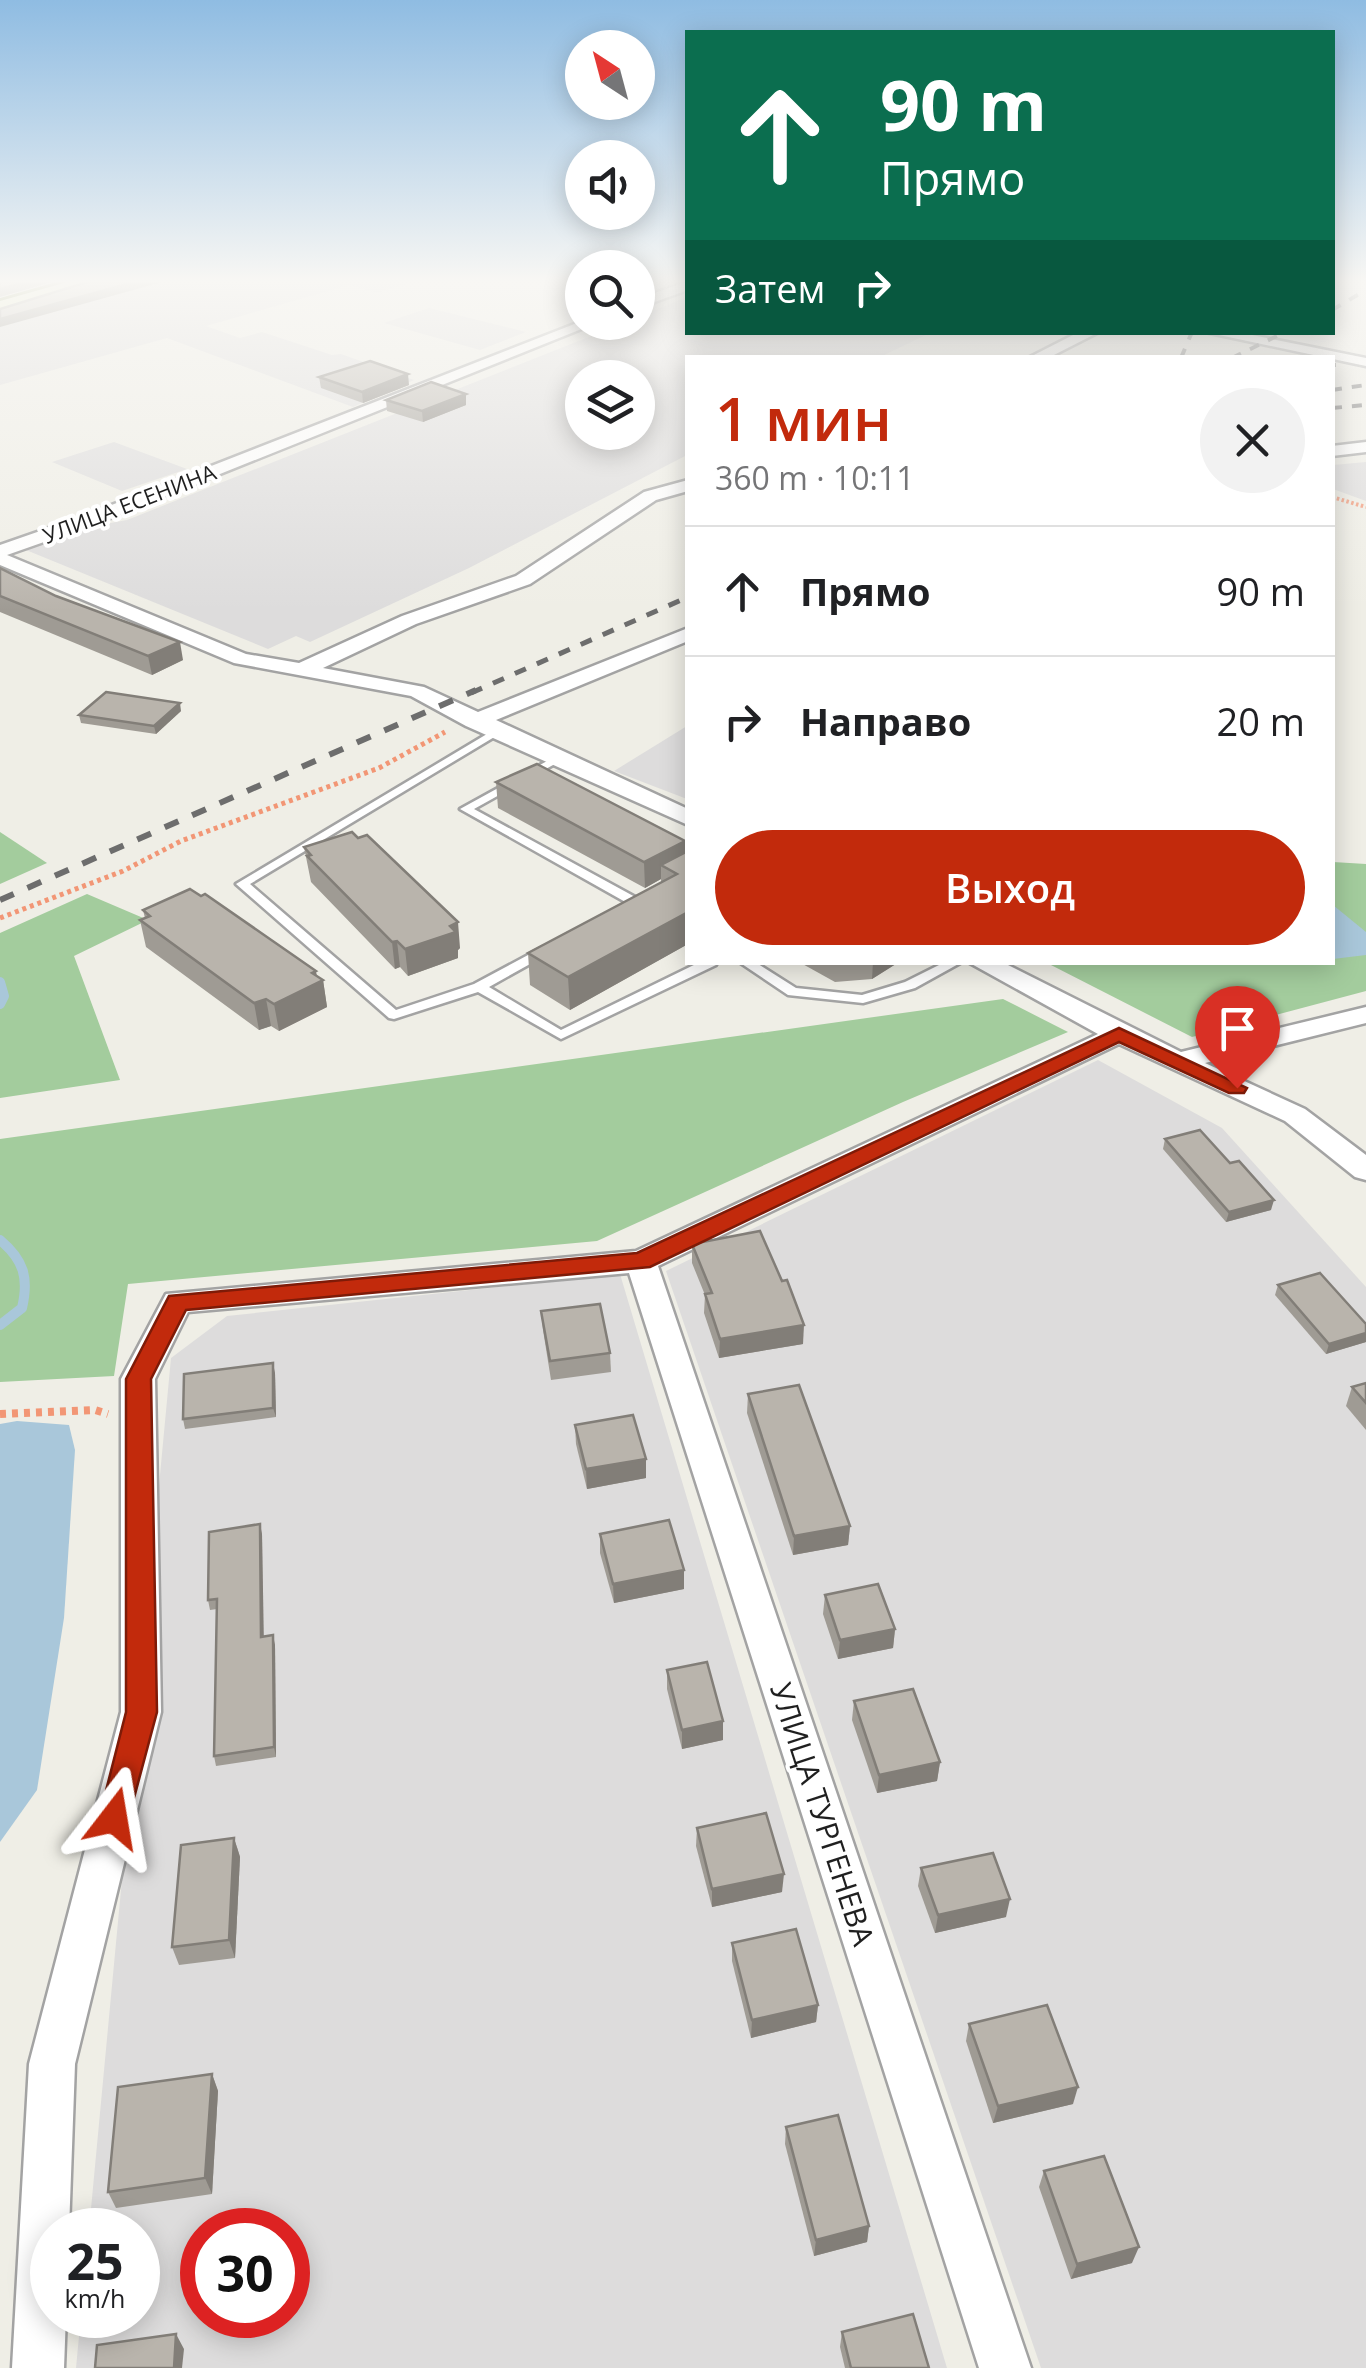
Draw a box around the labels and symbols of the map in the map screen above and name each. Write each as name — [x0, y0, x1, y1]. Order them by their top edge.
north arrow — [565, 30, 655, 120]
street label: УЛИЦА ЕСЕНИНА — [38, 456, 220, 550]
pin — [1195, 986, 1280, 1089]
street label: УЛИЦА ТУРГЕНЕВА — [761, 1677, 885, 1951]
position arrow — [62, 1766, 166, 1870]
speed limit sign: 30 — [180, 2208, 310, 2338]

